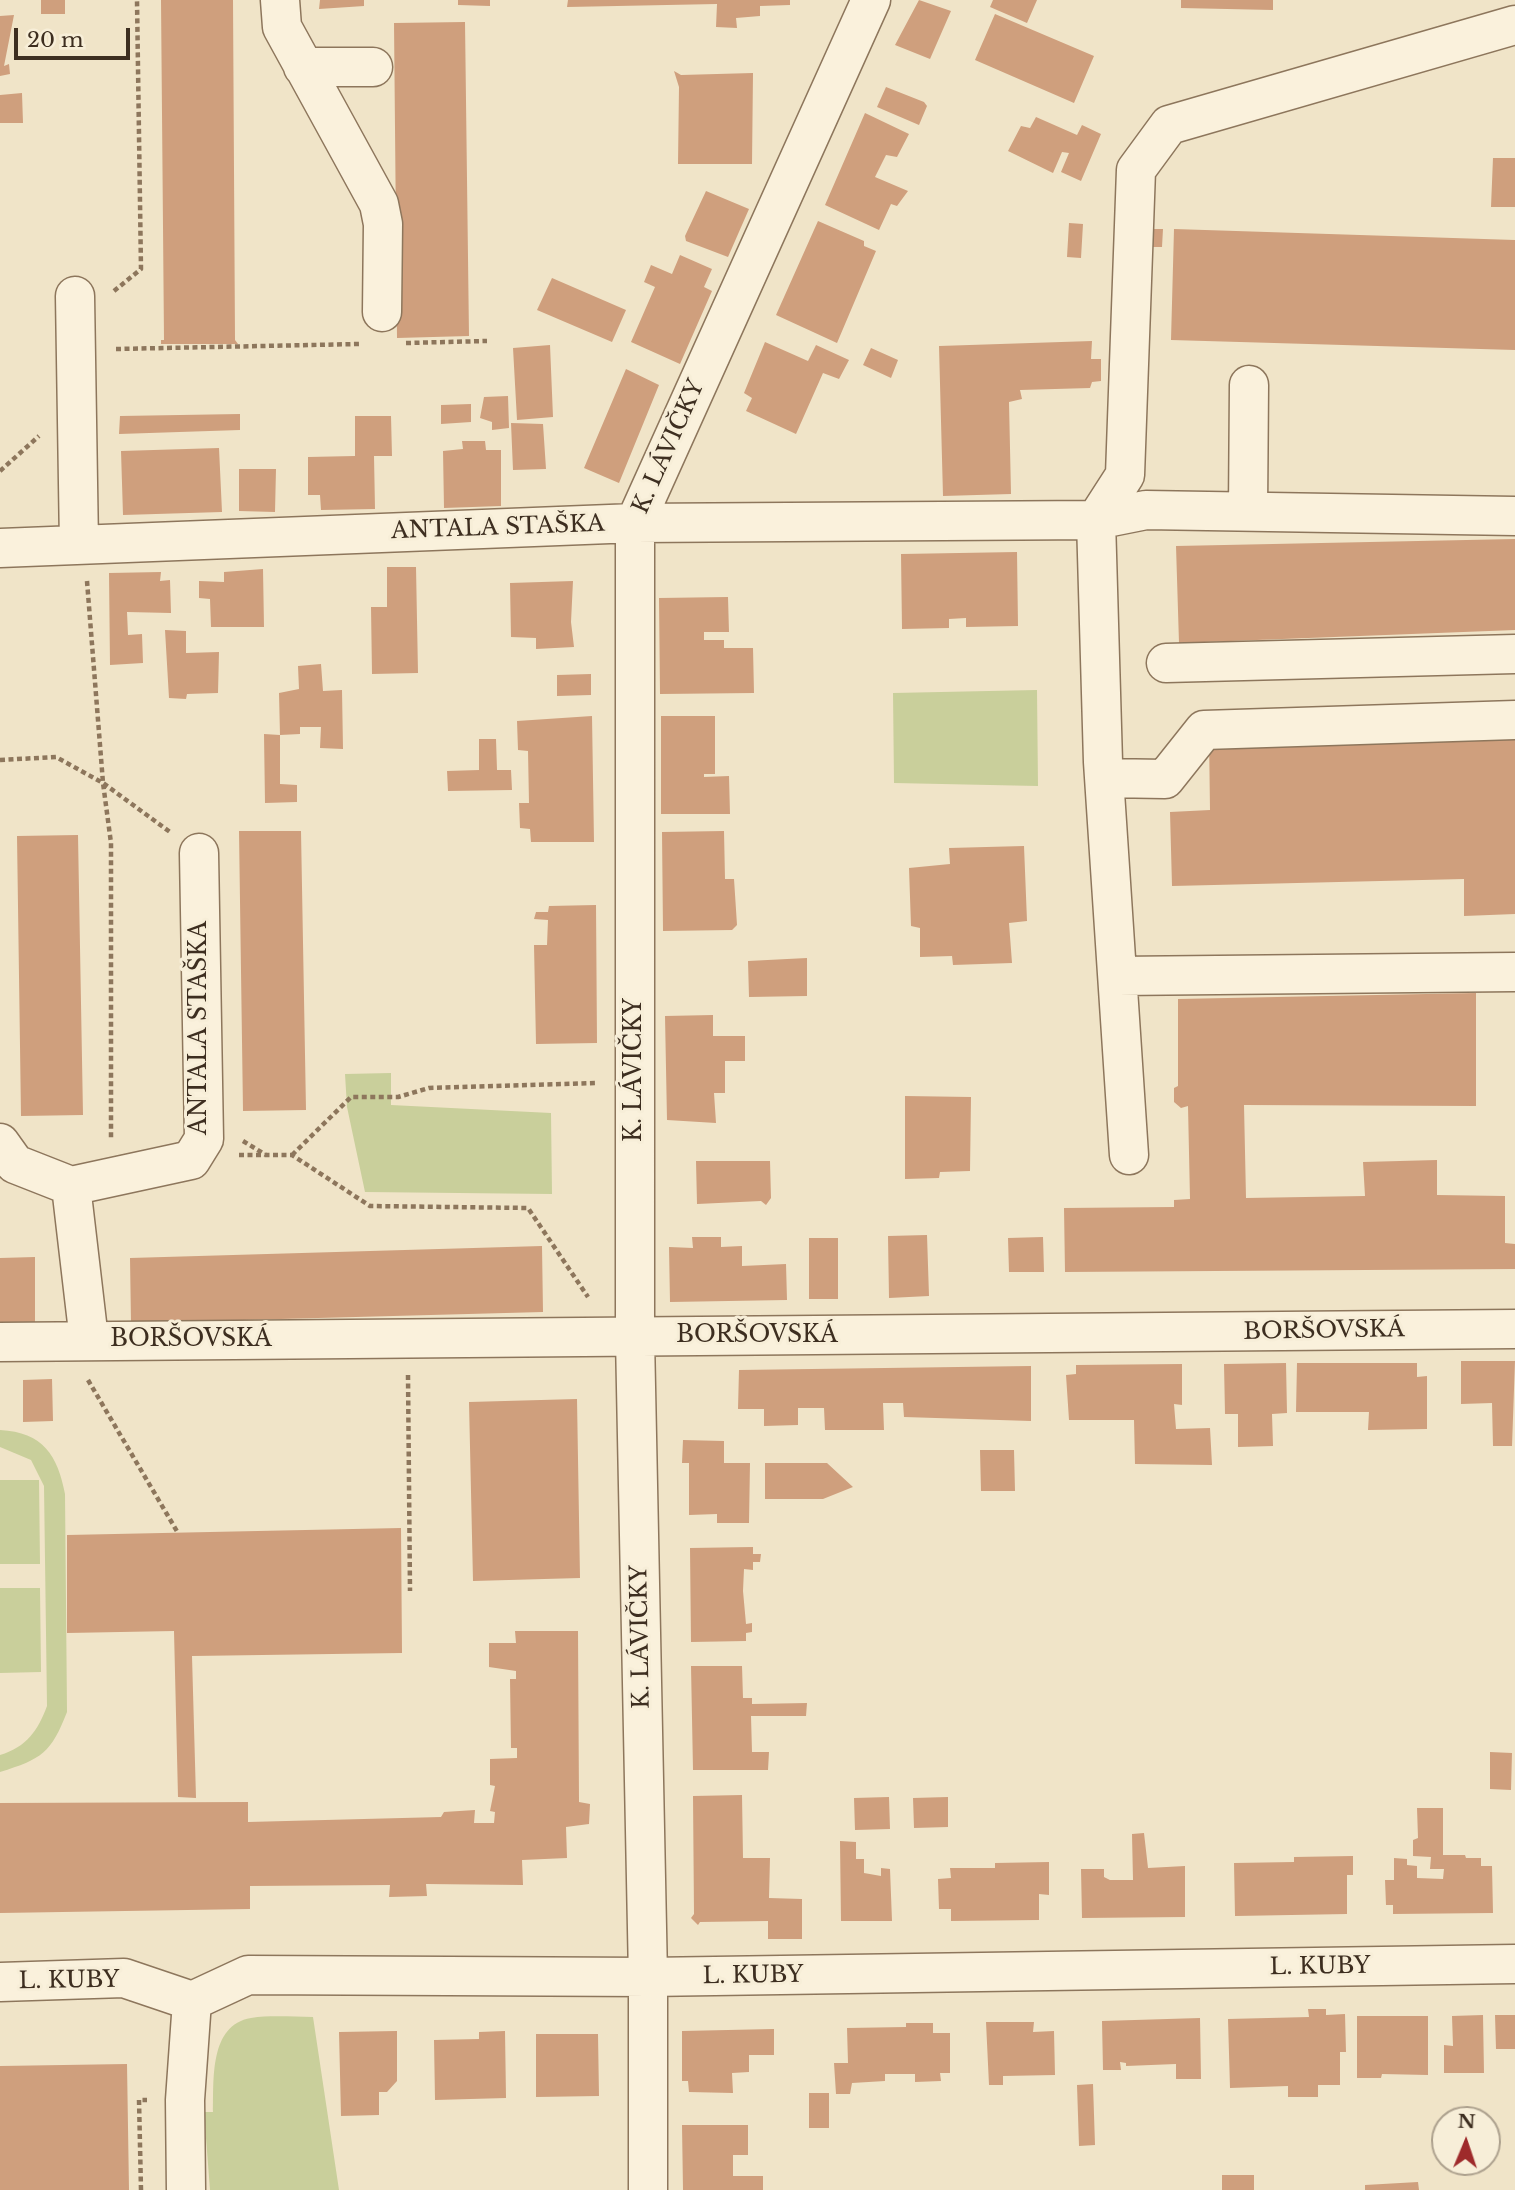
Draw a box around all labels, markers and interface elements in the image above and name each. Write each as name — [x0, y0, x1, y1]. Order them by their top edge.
scale bar — [18, 14, 133, 58]
text: 20 m — [27, 27, 84, 53]
street label: K. LÁVIČKY — [627, 376, 711, 518]
street label: ANTALA STAŠKA — [391, 510, 605, 546]
street label: ANTALA STAŠKA — [186, 921, 214, 1135]
street label: K. LÁVIČKY — [621, 998, 649, 1142]
street label: BORŠOVSKÁ — [1243, 1316, 1405, 1346]
street label: BORŠOVSKÁ — [676, 1322, 838, 1350]
street label: BORŠOVSKÁ — [110, 1326, 272, 1354]
street label: K. LÁVIČKY — [626, 1565, 656, 1709]
street label: L. KUBY — [1269, 1952, 1371, 1982]
street label: L. KUBY — [702, 1961, 804, 1991]
street label: L. KUBY — [18, 1966, 120, 1996]
north arrow — [1431, 2106, 1501, 2176]
text: N — [1457, 2110, 1476, 2133]

